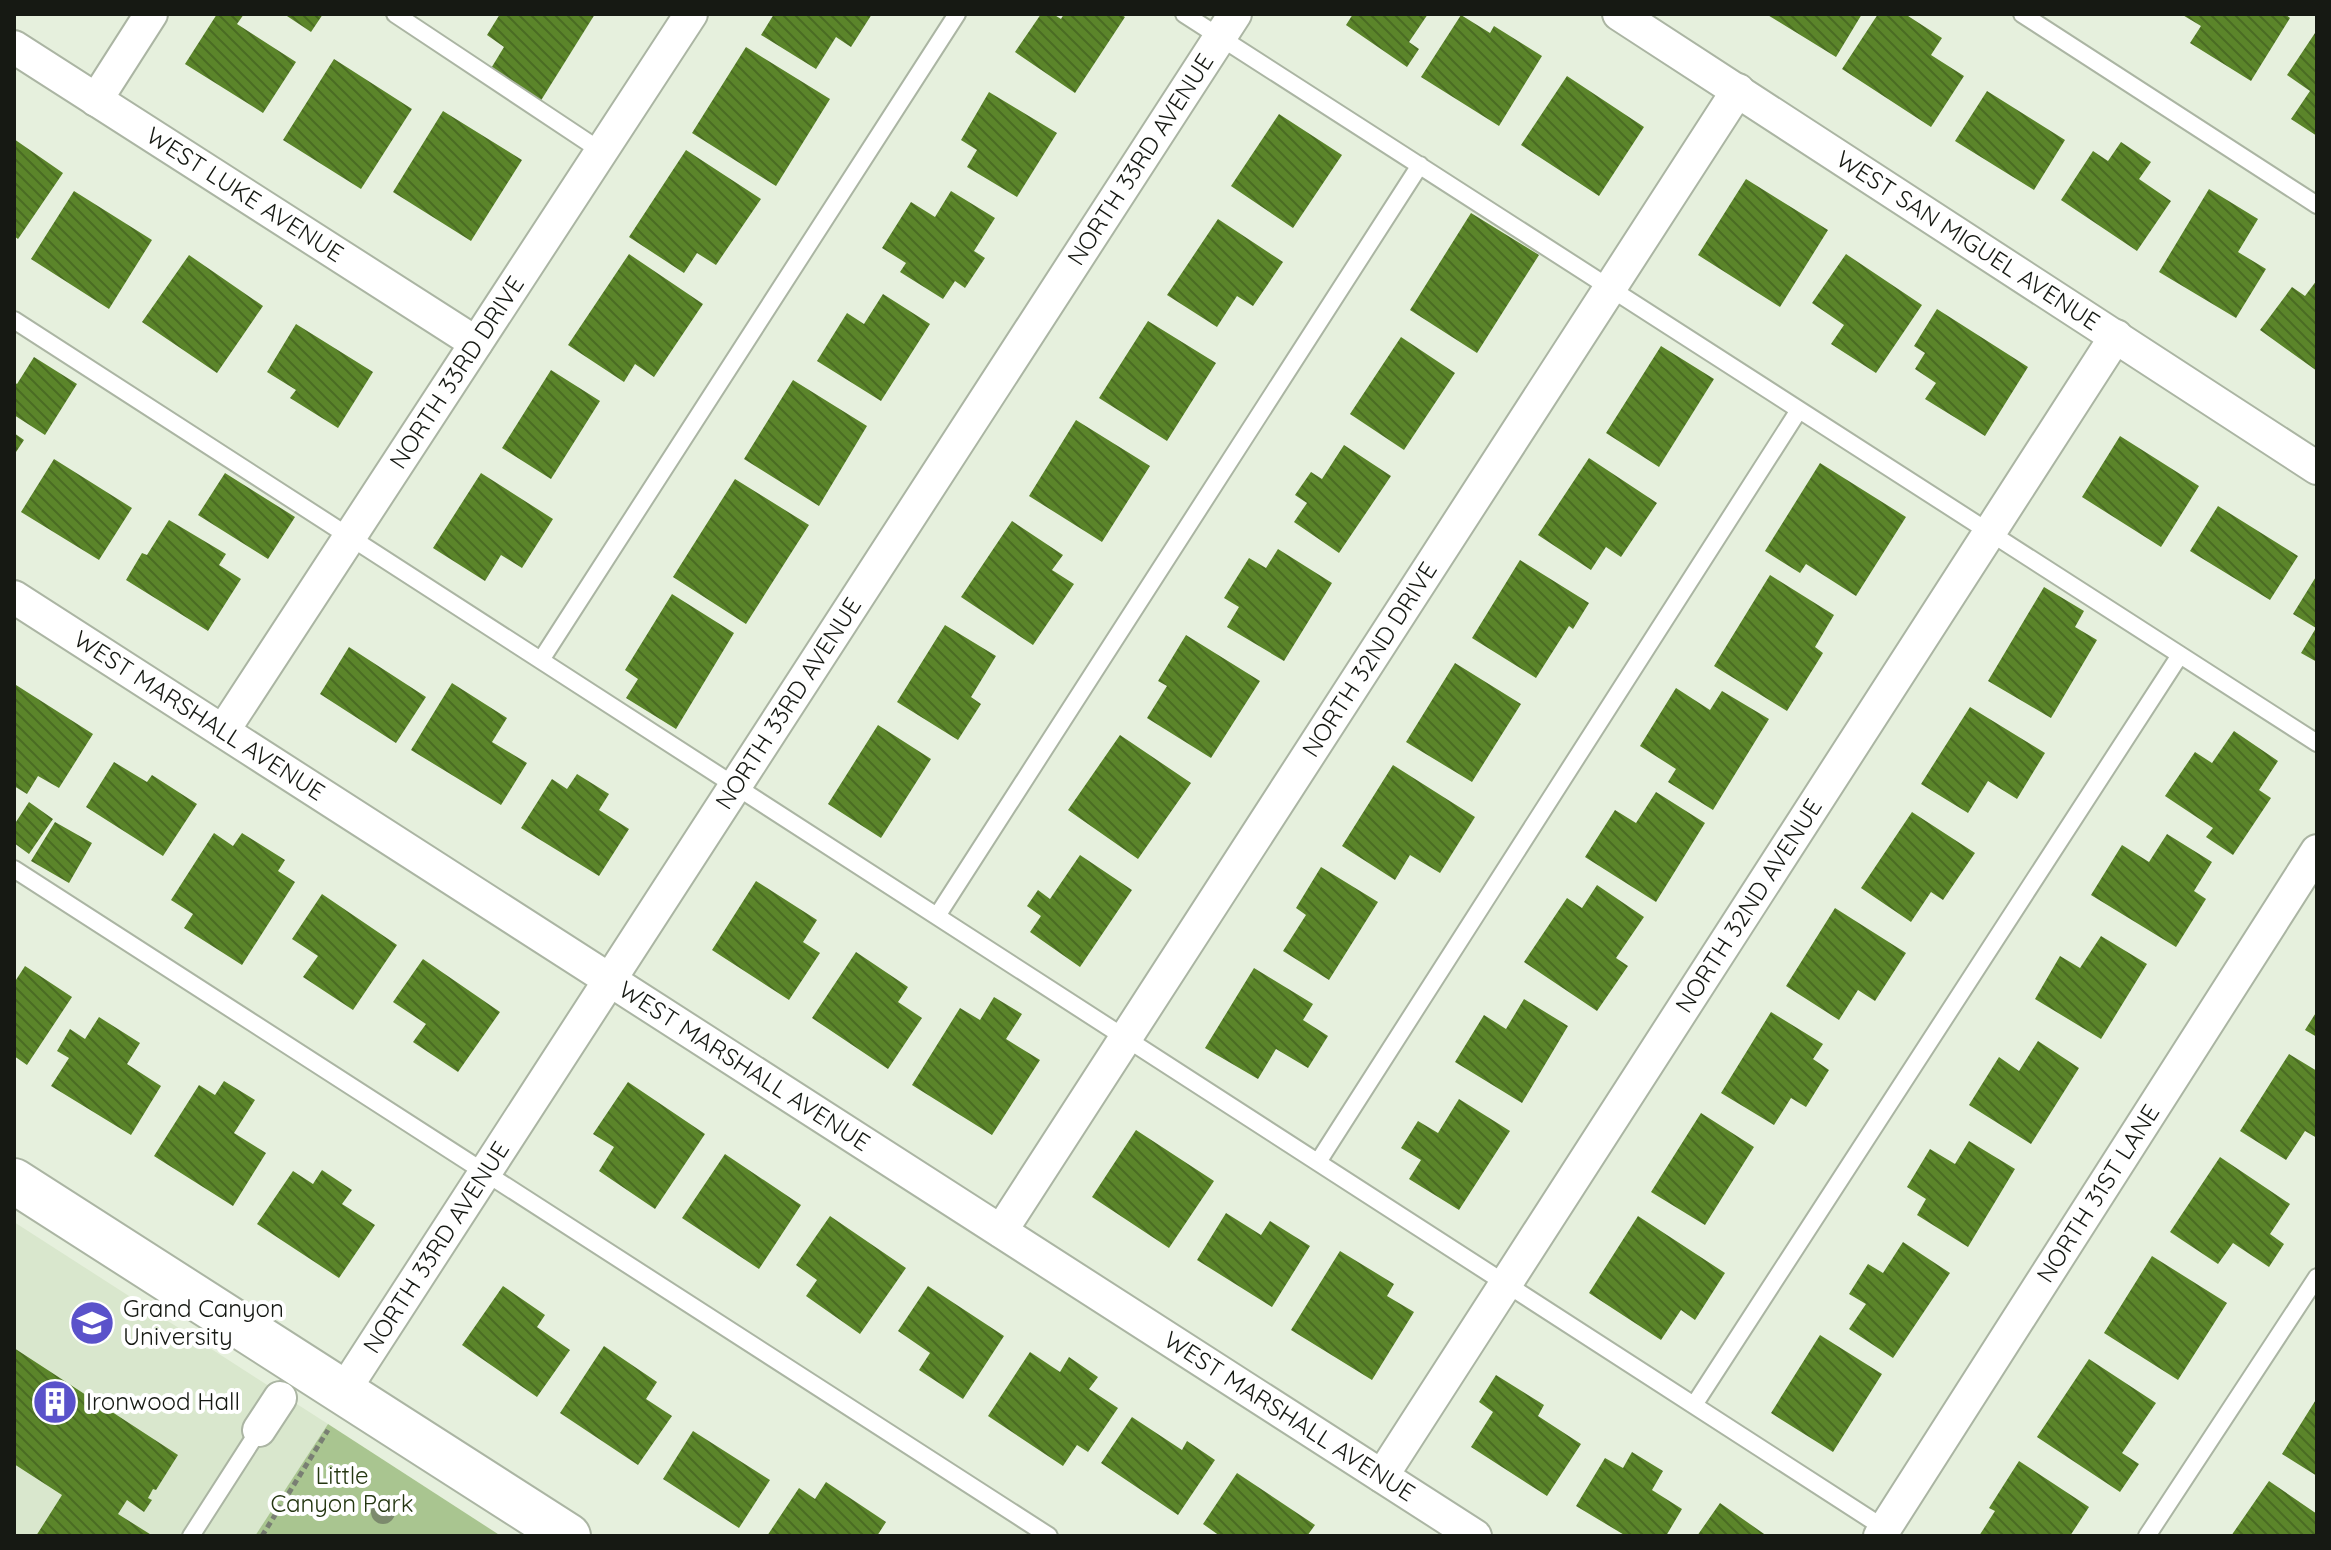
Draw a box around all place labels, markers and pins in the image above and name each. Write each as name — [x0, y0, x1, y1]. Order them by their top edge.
place label: Grand Canyon University — [123, 1293, 284, 1351]
school or university icon: Grand Canyon University — [68, 1299, 116, 1347]
building icon: Ironwood Hall — [31, 1378, 79, 1426]
place label: Ironwood Hall — [86, 1386, 240, 1416]

